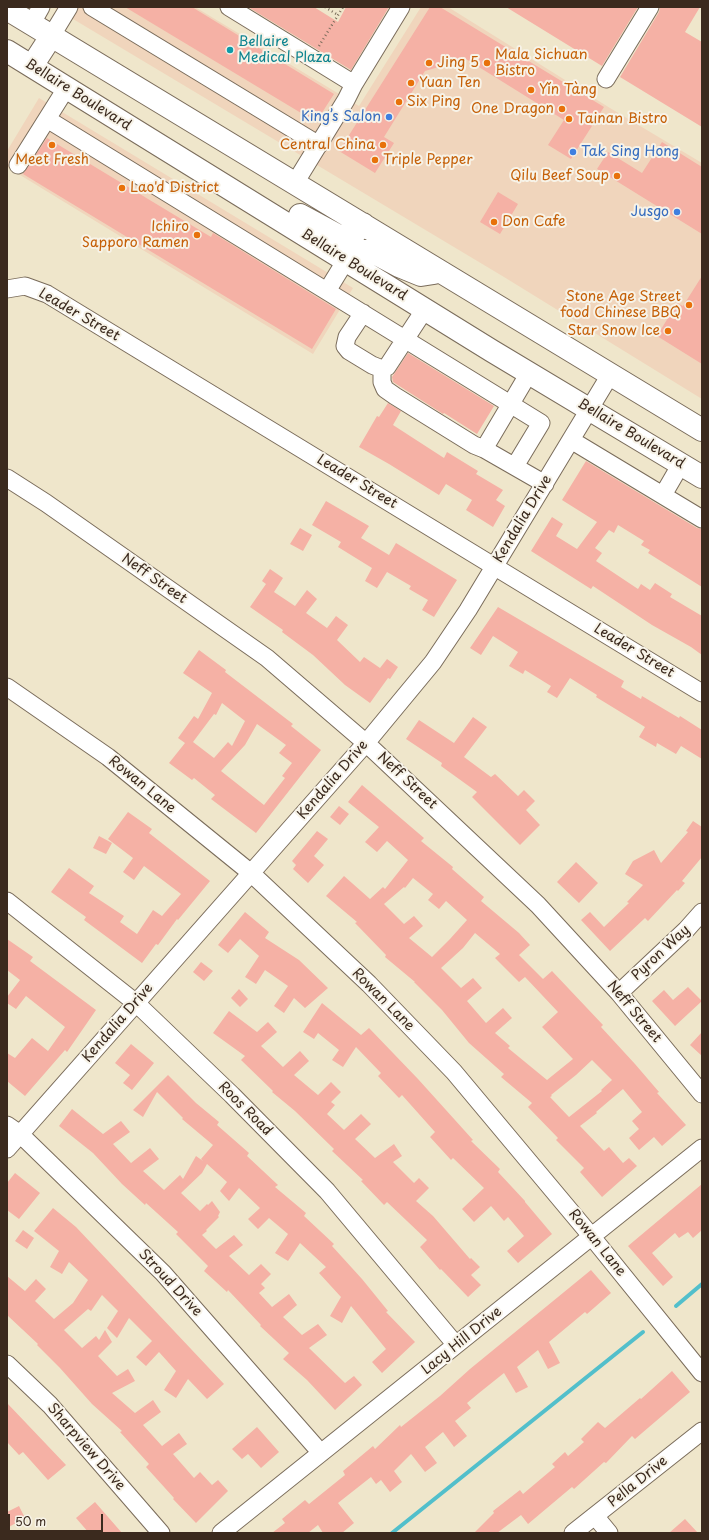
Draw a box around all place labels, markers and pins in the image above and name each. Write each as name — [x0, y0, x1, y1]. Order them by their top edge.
place label: Bellaire Medical Plaza — [238, 34, 331, 66]
marker: Bellaire Medical Plaza — [225, 45, 235, 55]
place label: Mala Sichuan Bistro — [495, 47, 588, 80]
place label: Jing 5 — [437, 55, 479, 71]
marker: Jing 5 — [424, 58, 434, 68]
marker: Mala Sichuan Bistro — [482, 58, 492, 68]
place label: Yuan Ten — [419, 75, 481, 91]
marker: Yuan Ten — [406, 78, 416, 88]
place label: Yǐn Tàng — [539, 82, 597, 98]
marker: Yǐn Tàng — [526, 85, 536, 95]
place label: Six Ping — [407, 94, 461, 110]
marker: Six Ping — [394, 97, 404, 107]
place label: One Dragon — [471, 101, 554, 117]
marker: One Dragon — [557, 104, 567, 114]
place label: King’s Salon — [301, 109, 381, 125]
place label: Tainan Bistro — [577, 111, 668, 127]
marker: King’s Salon — [384, 112, 394, 122]
marker: Tainan Bistro — [564, 114, 574, 124]
place label: Central China — [280, 137, 375, 153]
marker: Meet Fresh — [47, 140, 57, 150]
marker: Central China — [378, 140, 388, 150]
place label: Tak Sing Hong — [581, 144, 679, 160]
marker: Tak Sing Hong — [568, 147, 578, 157]
place label: Meet Fresh — [15, 152, 89, 168]
place label: Triple Pepper — [383, 152, 473, 168]
marker: Triple Pepper — [370, 155, 380, 165]
place label: Qilu Beef Soup — [510, 168, 609, 184]
marker: Qilu Beef Soup — [612, 171, 622, 181]
place label: Lao'd District — [130, 180, 219, 196]
marker: Lao'd District — [117, 183, 127, 193]
place label: Jusgo — [631, 204, 669, 220]
marker: Jusgo — [672, 207, 682, 217]
place label: Don Cafe — [502, 214, 566, 230]
marker: Don Cafe — [489, 217, 499, 227]
place label: Ichiro Sapporo Ramen — [82, 219, 189, 252]
marker: Ichiro Sapporo Ramen — [192, 230, 202, 240]
place label: Stone Age Street food Chinese BBQ — [560, 289, 681, 322]
marker: Stone Age Street food Chinese BBQ — [684, 300, 694, 310]
place label: Star Snow Ice — [567, 323, 660, 339]
marker: Star Snow Ice — [663, 326, 673, 336]

